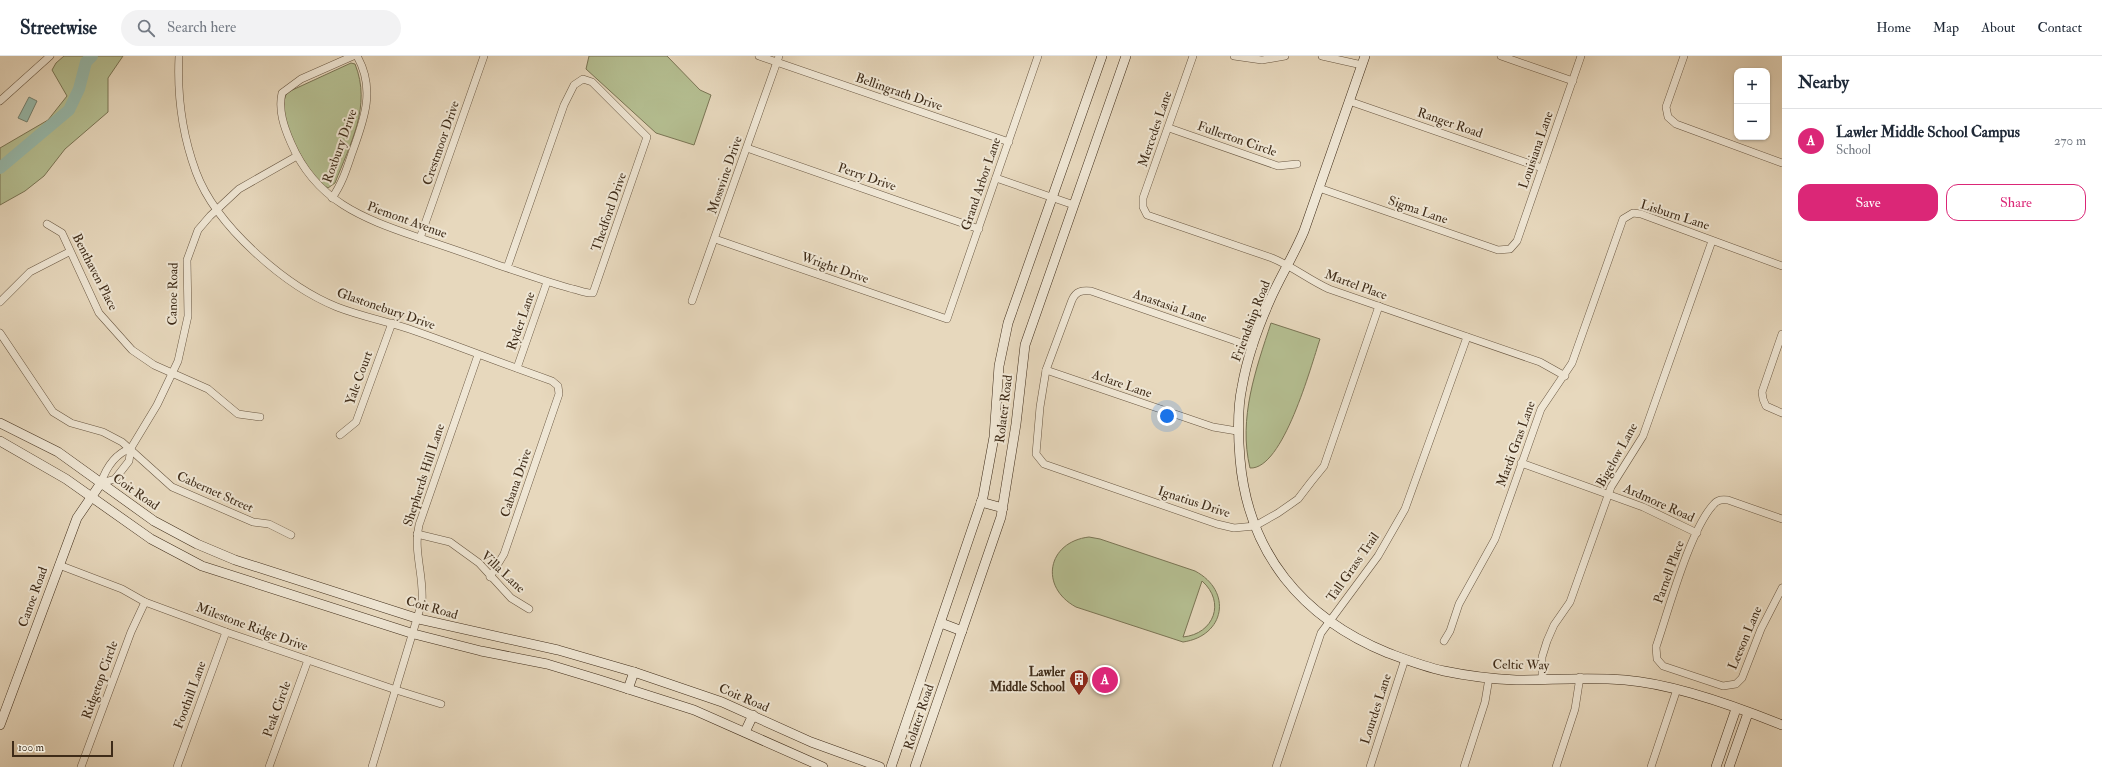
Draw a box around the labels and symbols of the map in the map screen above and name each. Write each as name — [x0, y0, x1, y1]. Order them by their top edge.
street label: Bellingrath Drive — [853, 70, 945, 115]
street label: Mercedes Lane — [1135, 88, 1176, 169]
street label: Crestmoor Drive — [419, 98, 463, 187]
street label: Ranger Road — [1415, 104, 1485, 142]
street label: Roxbury Drive — [319, 106, 362, 185]
street label: Louisiana Lane — [1515, 109, 1557, 191]
street label: Fullerton Circle — [1195, 118, 1279, 160]
street label: Mossvine Drive — [704, 133, 746, 216]
street label: Grand Arbor Lane — [958, 135, 1005, 233]
street label: Perry Drive — [835, 160, 899, 196]
street label: Thedford Drive — [588, 170, 630, 254]
street label: Sigma Lane — [1386, 192, 1450, 228]
street label: Lisburn Lane — [1638, 196, 1712, 234]
street label: Piemont Avenue — [365, 198, 450, 242]
street label: Benthaven Place — [69, 231, 121, 314]
street label: Wright Drive — [798, 249, 871, 287]
street label: Canoe Road — [164, 262, 182, 326]
street label: Martel Place — [1323, 266, 1390, 304]
street label: Friendship Road — [1228, 278, 1275, 364]
street label: Glastonebury Drive — [334, 285, 438, 334]
street label: Anastasia Lane — [1130, 286, 1210, 326]
street label: Ryder Lane — [504, 289, 540, 353]
street label: Yale Court — [342, 349, 376, 407]
street label: Aclare Lane — [1089, 366, 1154, 402]
street label: Rolater Road — [992, 373, 1016, 444]
street label: Mardi Gras Lane — [1493, 398, 1539, 489]
your location — [1157, 406, 1177, 426]
street label: Bigelow Lane — [1593, 420, 1641, 490]
street label: Shepherds Hill Lane — [400, 421, 449, 529]
street label: Cabana Drive — [497, 446, 535, 519]
street label: Cabernet Street — [174, 468, 256, 516]
street label: Coit Road — [110, 470, 163, 514]
street label: Ardmore Road — [1620, 480, 1697, 526]
street label: Ignatius Drive — [1156, 483, 1233, 521]
street label: Tall Grass Trail — [1323, 529, 1383, 605]
street label: Parnell Place — [1650, 538, 1688, 606]
street label: Villa Lane — [478, 548, 529, 597]
street label: Canoe Road — [15, 564, 52, 629]
street label: Coit Road — [404, 593, 460, 623]
street label: Milestone Ridge Drive — [194, 599, 311, 655]
street label: Leeson Lane — [1724, 603, 1766, 672]
street label: Ridgetop Circle — [78, 638, 123, 722]
street label: Celtic Way — [1492, 657, 1550, 674]
street label: Foothill Lane — [170, 658, 210, 731]
place label: Lawler Middle School — [989, 664, 1066, 695]
pin: A — [1092, 665, 1118, 695]
building icon: Lawler Middle School — [1068, 668, 1090, 696]
street label: Lourdes Lane — [1357, 671, 1395, 746]
street label: Peak Circle — [259, 678, 295, 739]
street label: Coit Road — [716, 680, 772, 716]
street label: Rolater Road — [900, 681, 938, 752]
scale bar — [12, 739, 113, 758]

